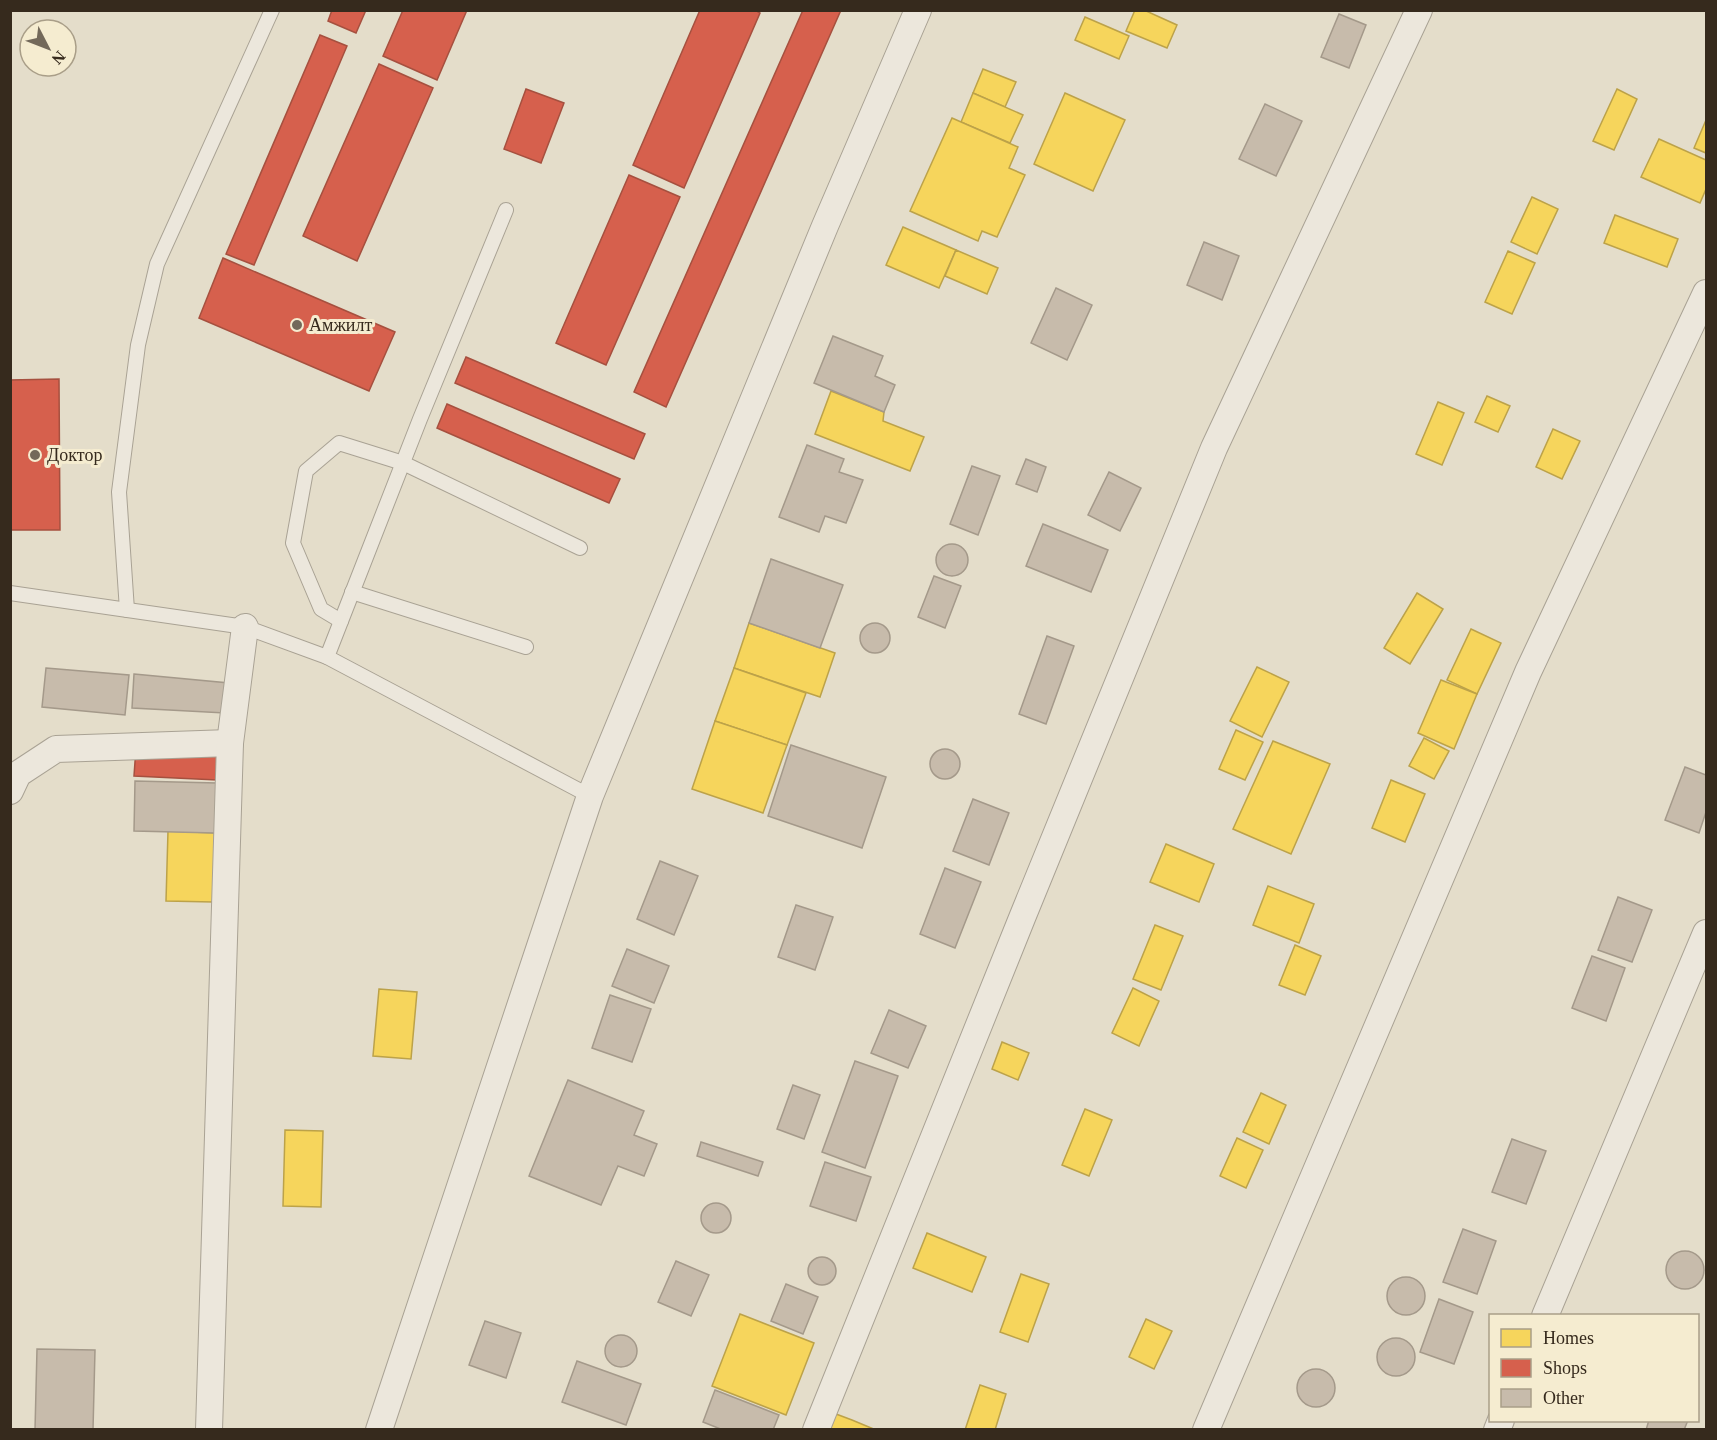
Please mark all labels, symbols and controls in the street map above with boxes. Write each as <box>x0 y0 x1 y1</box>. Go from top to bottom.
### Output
north arrow <box>18 18 78 78</box>
text: N <box>48 48 69 68</box>
place label: Амжилт <box>309 315 372 335</box>
marker: Амжилт <box>290 318 304 332</box>
place label: Доктор <box>47 445 102 465</box>
marker: Доктор <box>28 448 42 462</box>
legend <box>1489 1314 1699 1422</box>
text: Homes <box>1543 1328 1594 1348</box>
text: Shops <box>1543 1358 1587 1378</box>
text: Other <box>1543 1388 1584 1408</box>

